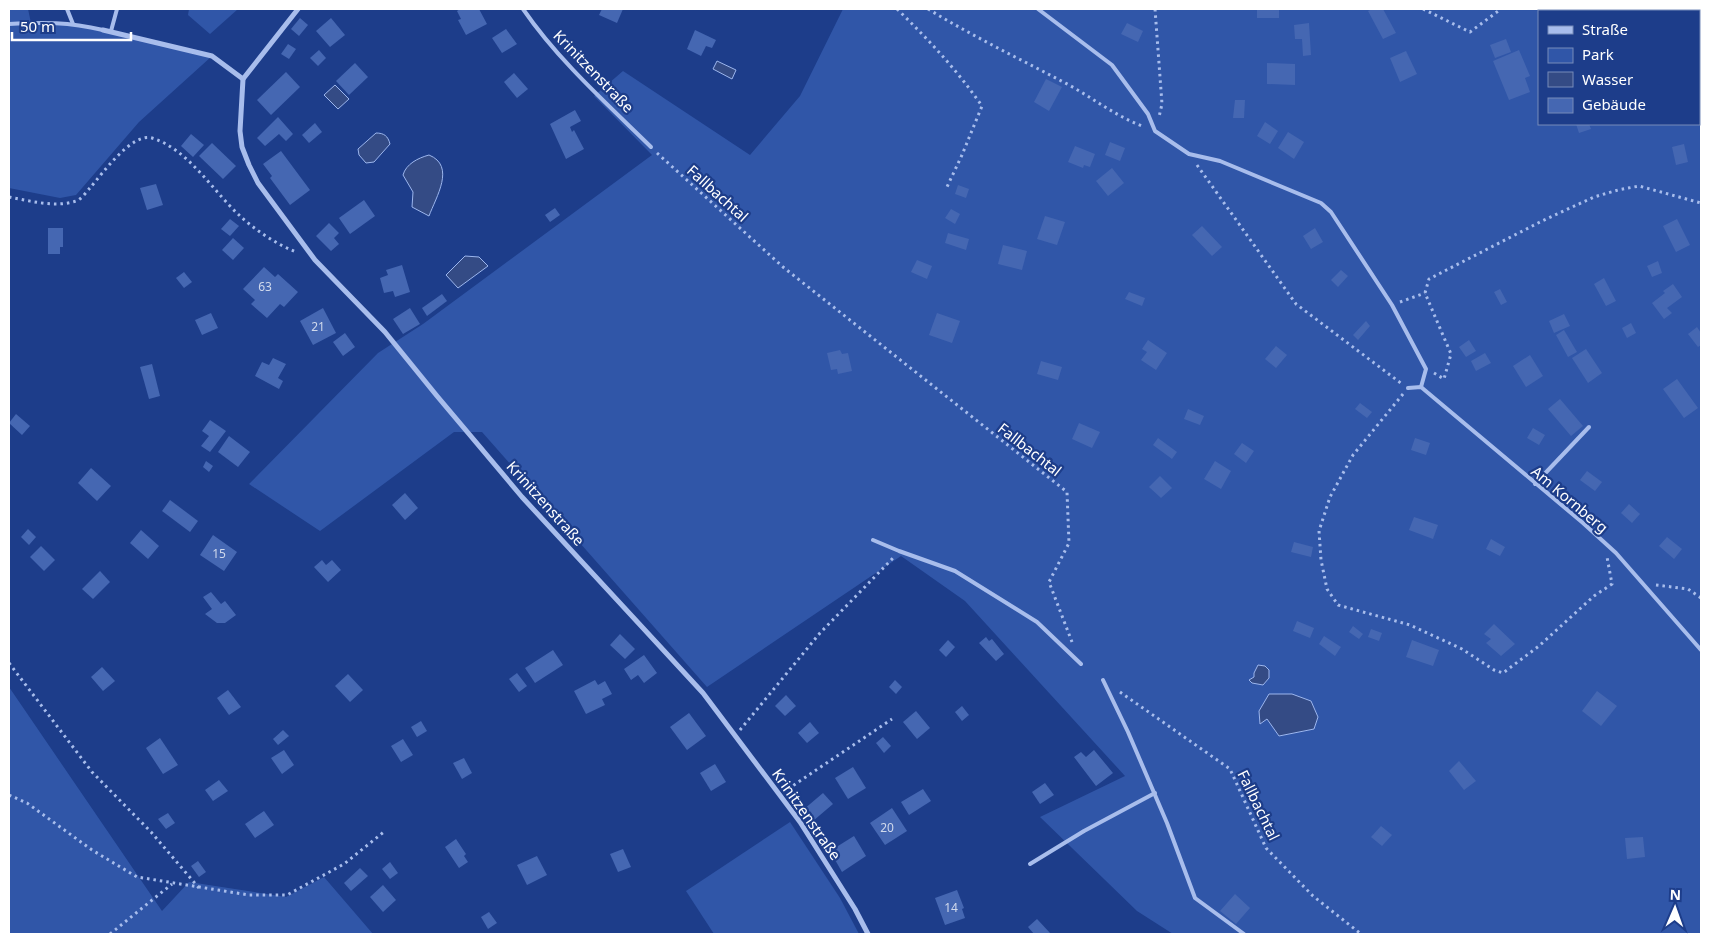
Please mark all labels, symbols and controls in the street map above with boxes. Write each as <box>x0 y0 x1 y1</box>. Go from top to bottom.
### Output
scale bar <box>12 10 131 42</box>
legend <box>1538 10 1700 125</box>
text: 50 m <box>20 16 55 36</box>
text: Straße <box>1582 19 1628 39</box>
street label: Krinitzenstraße <box>549 25 639 117</box>
text: Park <box>1582 44 1614 64</box>
text: Wasser <box>1582 69 1633 89</box>
text: Gebäude <box>1582 94 1646 114</box>
street label: Fallbachtal <box>683 160 753 226</box>
house number: 63 <box>258 278 272 295</box>
house number: 21 <box>311 318 325 335</box>
street label: Fallbachtal <box>994 418 1066 480</box>
street label: Krinitzenstraße <box>503 456 589 550</box>
street label: Am Kornberg <box>1527 461 1613 537</box>
house number: 15 <box>212 545 226 562</box>
street label: Krinitzenstraße <box>768 764 846 864</box>
street label: Fallbachtal <box>1233 767 1285 843</box>
house number: 20 <box>880 819 894 836</box>
north arrow <box>1650 883 1700 933</box>
text: N <box>1669 885 1681 904</box>
house number: 14 <box>944 899 958 916</box>

